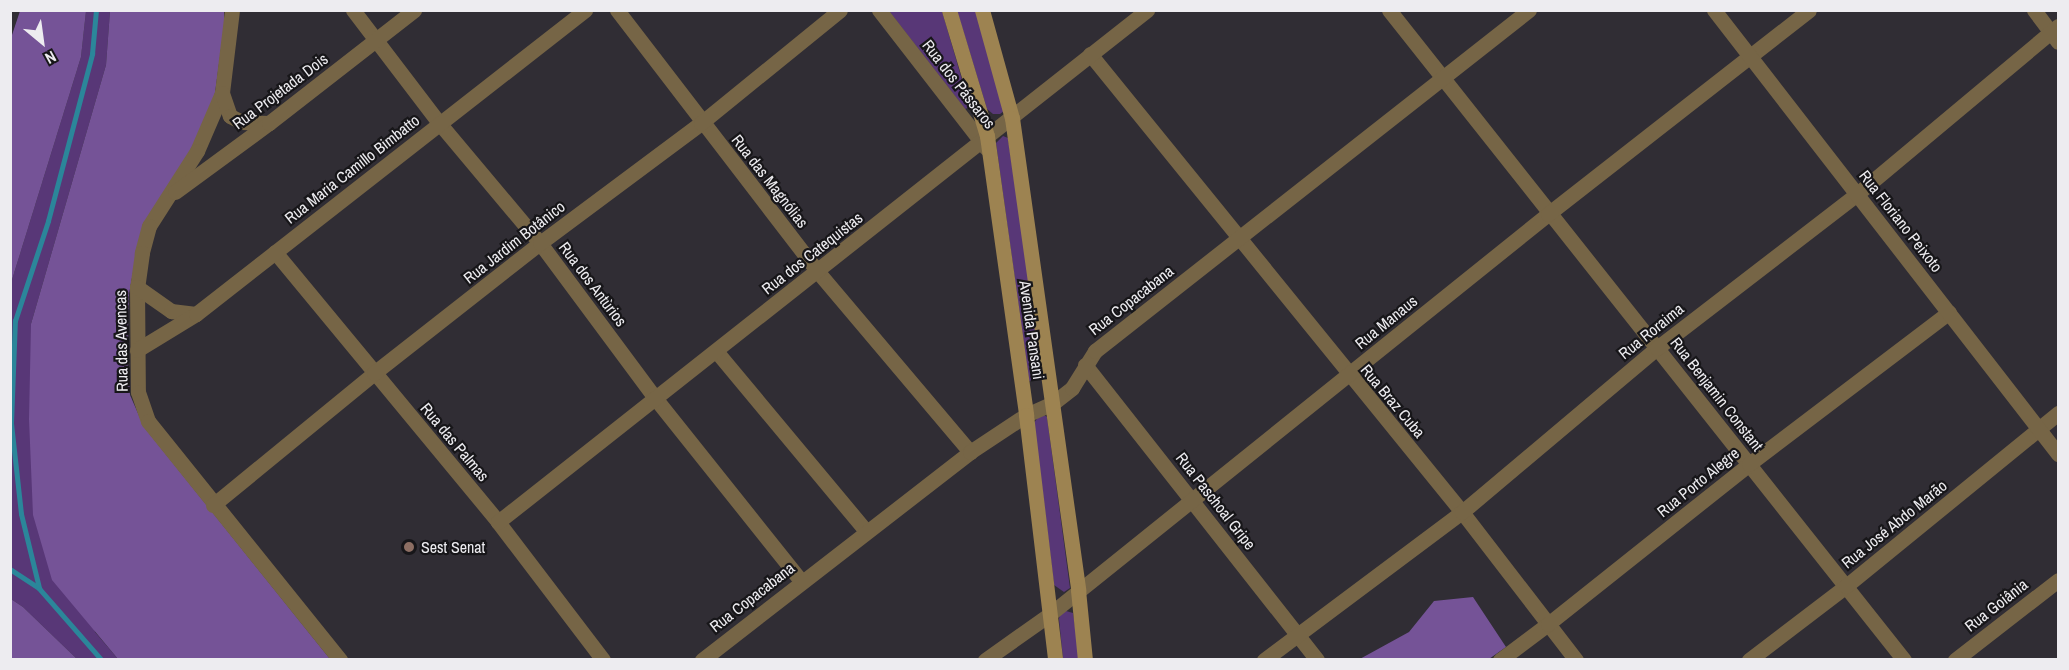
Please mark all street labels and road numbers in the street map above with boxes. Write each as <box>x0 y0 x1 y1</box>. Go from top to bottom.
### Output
street label: Rua dos Pássaros <box>918 36 1000 132</box>
street label: Rua Projetada Dois <box>229 49 331 133</box>
street label: Rua Maria Camillo Bimbatto <box>281 110 423 228</box>
street label: Rua das Magnólias <box>728 131 812 231</box>
street label: Rua Floriano Peixoto <box>1855 166 1947 276</box>
street label: Rua Jardim Botânico <box>460 196 568 288</box>
street label: Rua dos Catequistas <box>758 208 866 298</box>
street label: Rua dos Antùrios <box>555 238 631 330</box>
street label: Rua Copacabana <box>1085 261 1177 339</box>
street label: Avenida Pansani <box>1016 279 1048 381</box>
street label: Rua das Avencas <box>111 290 131 392</box>
street label: Rua Manaus <box>1351 291 1421 353</box>
street label: Rua Roraima <box>1615 299 1687 363</box>
street label: Rua Benjamin Constant <box>1667 333 1767 455</box>
street label: Rua Braz Cuba <box>1357 360 1429 442</box>
street label: Rua das Palmas <box>417 399 493 485</box>
street label: Rua Porto Alegre <box>1653 443 1743 521</box>
street label: Rua Paschoal Gripe <box>1172 449 1260 553</box>
street label: Rua José Abdo Marão <box>1837 475 1951 573</box>
street label: Rua Copacabana <box>706 558 798 636</box>
street label: Rua Goiânia <box>1961 575 2031 635</box>

